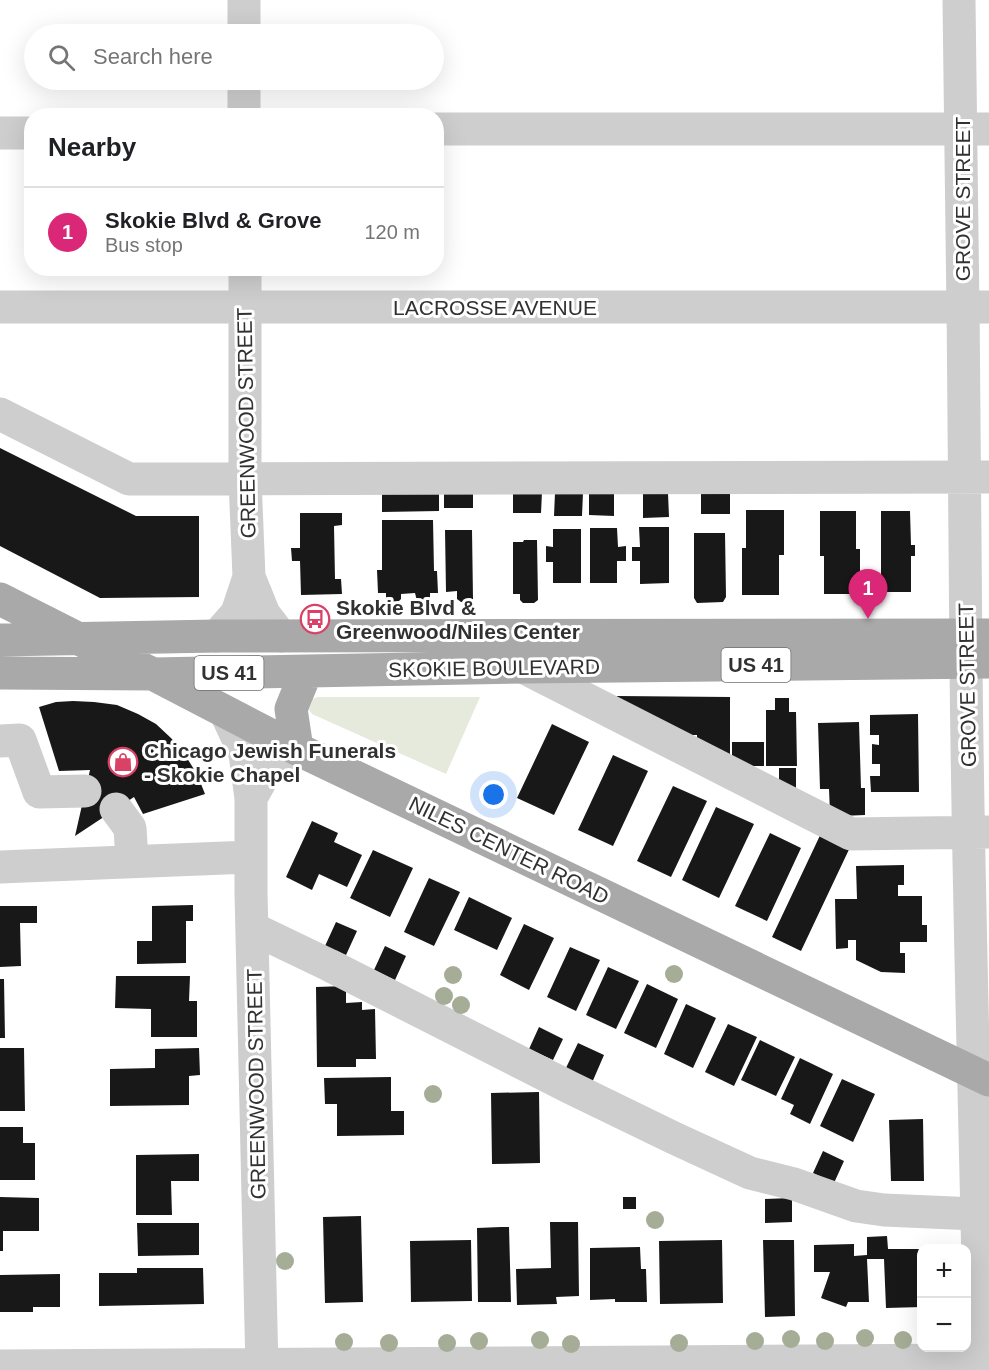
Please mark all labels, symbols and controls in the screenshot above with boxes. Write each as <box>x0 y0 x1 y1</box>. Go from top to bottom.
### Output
search box <box>24 24 444 90</box>
icon: search <box>45 41 78 74</box>
text: Search here <box>93 44 213 69</box>
street label: GROVE STREET <box>951 117 974 281</box>
text: Nearby <box>48 132 136 162</box>
text: Skokie Blvd & Grove <box>105 208 321 233</box>
text: 1 <box>62 221 73 243</box>
text: 120 m <box>364 221 420 243</box>
text: Bus stop <box>105 234 183 256</box>
street label: LACROSSE AVENUE <box>393 296 597 319</box>
street label: GREENWOOD STREET <box>232 307 260 539</box>
pin: 1 <box>848 570 888 619</box>
place label: Skokie Blvd & Greenwood/Niles Center <box>336 596 580 643</box>
street label: GROVE STREET <box>954 602 980 767</box>
bus stop icon: Skokie Blvd & Greenwood/Niles Center <box>299 603 331 635</box>
road number: US 41 <box>722 648 790 682</box>
street label: SKOKIE BOULEVARD <box>388 655 600 681</box>
road number: US 41 <box>194 656 264 690</box>
place label: Chicago Jewish Funerals - Skokie Chapel <box>144 739 396 786</box>
shop icon: Chicago Jewish Funerals - Skokie Chapel <box>107 746 139 778</box>
your location <box>479 780 508 809</box>
street label: NILES CENTER ROAD <box>405 792 613 908</box>
street label: GREENWOOD STREET <box>242 968 270 1200</box>
map controls <box>917 1244 971 1352</box>
button: + <box>917 1244 971 1298</box>
button: − <box>917 1298 971 1352</box>

